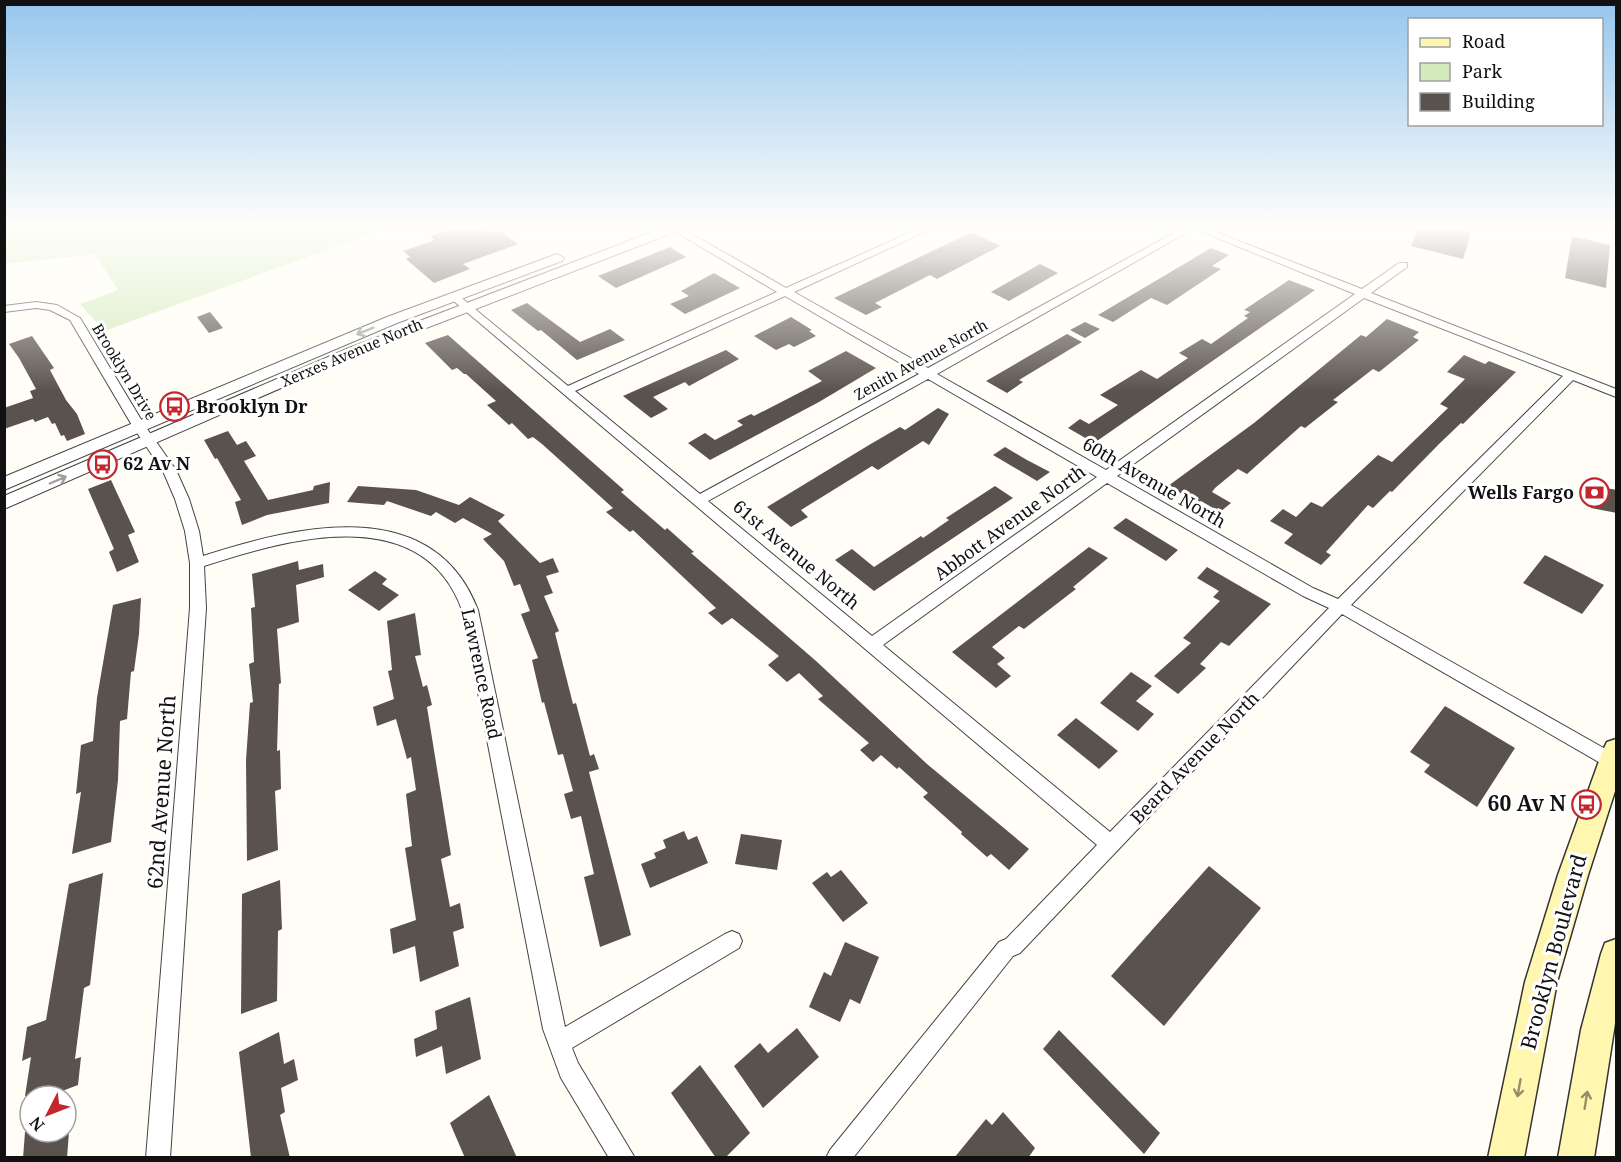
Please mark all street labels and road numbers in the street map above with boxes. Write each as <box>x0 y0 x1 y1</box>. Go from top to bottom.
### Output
street label: Xerxes Avenue North <box>278 313 426 391</box>
street label: Zenith Avenue North <box>850 314 991 404</box>
street label: Brooklyn Drive <box>88 320 162 423</box>
street label: 60th Avenue North <box>1078 431 1231 533</box>
street label: Abbott Avenue North <box>929 459 1090 585</box>
street label: 61st Avenue North <box>728 494 865 614</box>
street label: Lawrence Road <box>456 606 508 741</box>
street label: Beard Avenue North <box>1125 686 1264 829</box>
street label: 62nd Avenue North <box>140 694 182 890</box>
street label: Brooklyn Boulevard <box>1513 851 1593 1053</box>

